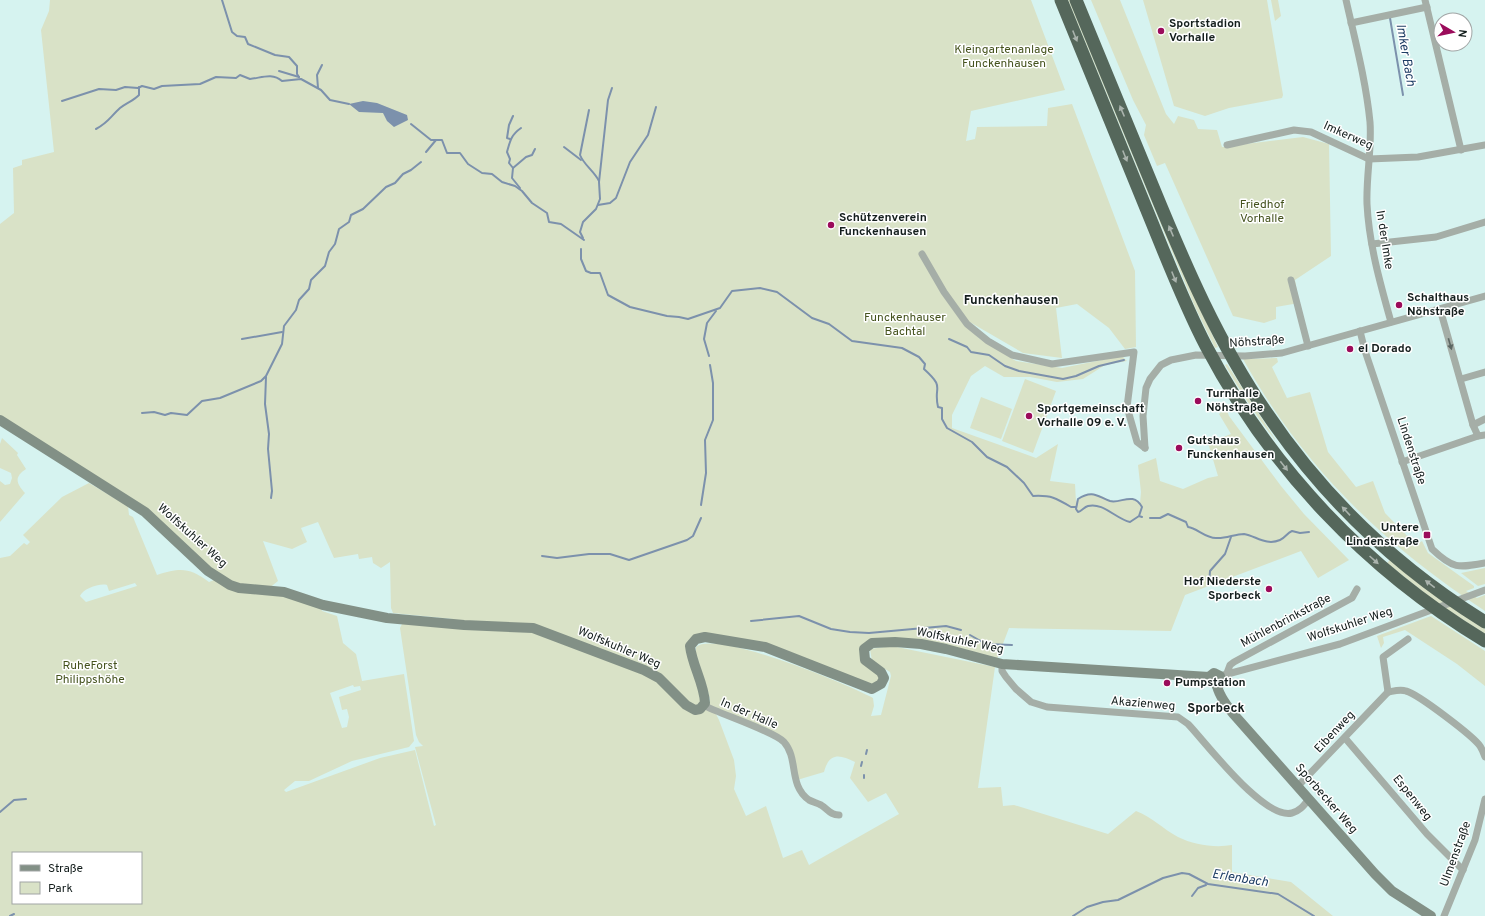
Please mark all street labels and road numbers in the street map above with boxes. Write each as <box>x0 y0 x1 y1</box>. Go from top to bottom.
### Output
street label: Imkerweg <box>1321 118 1375 154</box>
street label: In der Imke <box>1371 209 1397 271</box>
street label: Nöhstraße <box>1229 332 1285 352</box>
street label: Lindenstraße <box>1393 415 1429 487</box>
street label: Wolfskuhler Weg <box>154 500 230 572</box>
street label: Mühlenbrinkstraße <box>1238 590 1334 652</box>
street label: Wolfskuhler Weg <box>1305 604 1395 646</box>
street label: Wolfskuhler Weg <box>575 623 663 673</box>
street label: Wolfskuhler Weg <box>915 624 1005 658</box>
street label: Akazienweg <box>1110 693 1176 715</box>
street label: In der Halle <box>718 695 780 733</box>
street label: Eibenweg <box>1311 707 1359 757</box>
street label: Sporbecker Weg <box>1291 760 1361 838</box>
street label: Espenweg <box>1389 772 1435 824</box>
street label: Ulmenstraße <box>1437 819 1475 889</box>

